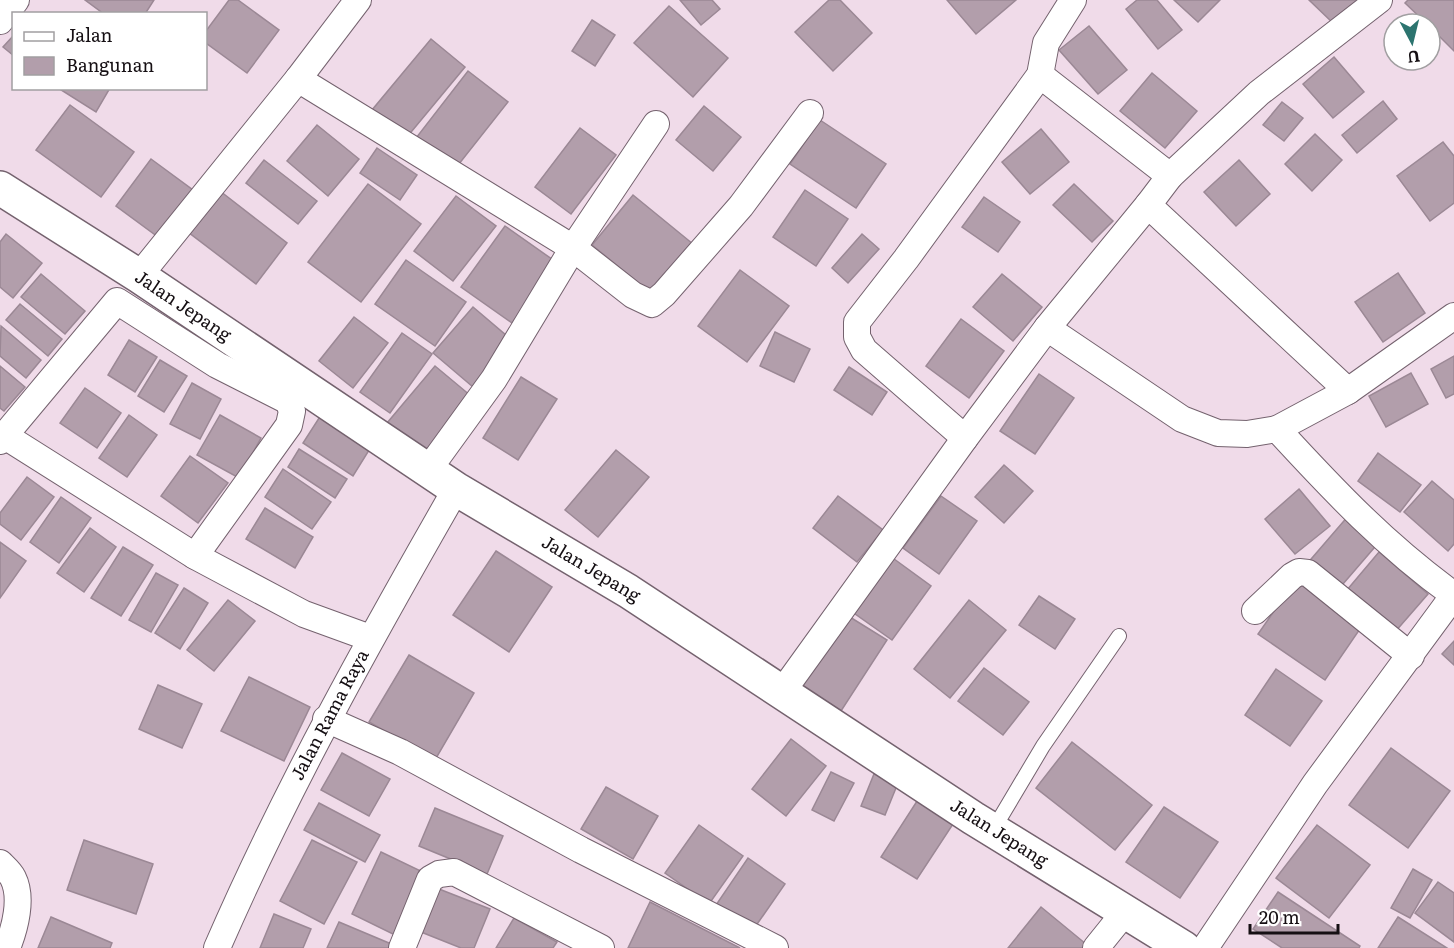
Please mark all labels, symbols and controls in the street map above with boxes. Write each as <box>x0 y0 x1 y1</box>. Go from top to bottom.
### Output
legend <box>12 12 207 90</box>
north arrow <box>1382 12 1442 72</box>
text: Jalan <box>66 21 113 48</box>
text: U <box>1406 45 1422 71</box>
text: Bangunan <box>66 51 154 78</box>
street label: Jalan Jepang <box>130 262 238 348</box>
street label: Jalan Jepang <box>537 528 647 608</box>
street label: Jalan Rama Raya <box>283 644 375 784</box>
street label: Jalan Jepang <box>946 791 1055 873</box>
scale bar <box>1250 897 1338 935</box>
text: 20 m <box>1259 903 1300 930</box>

